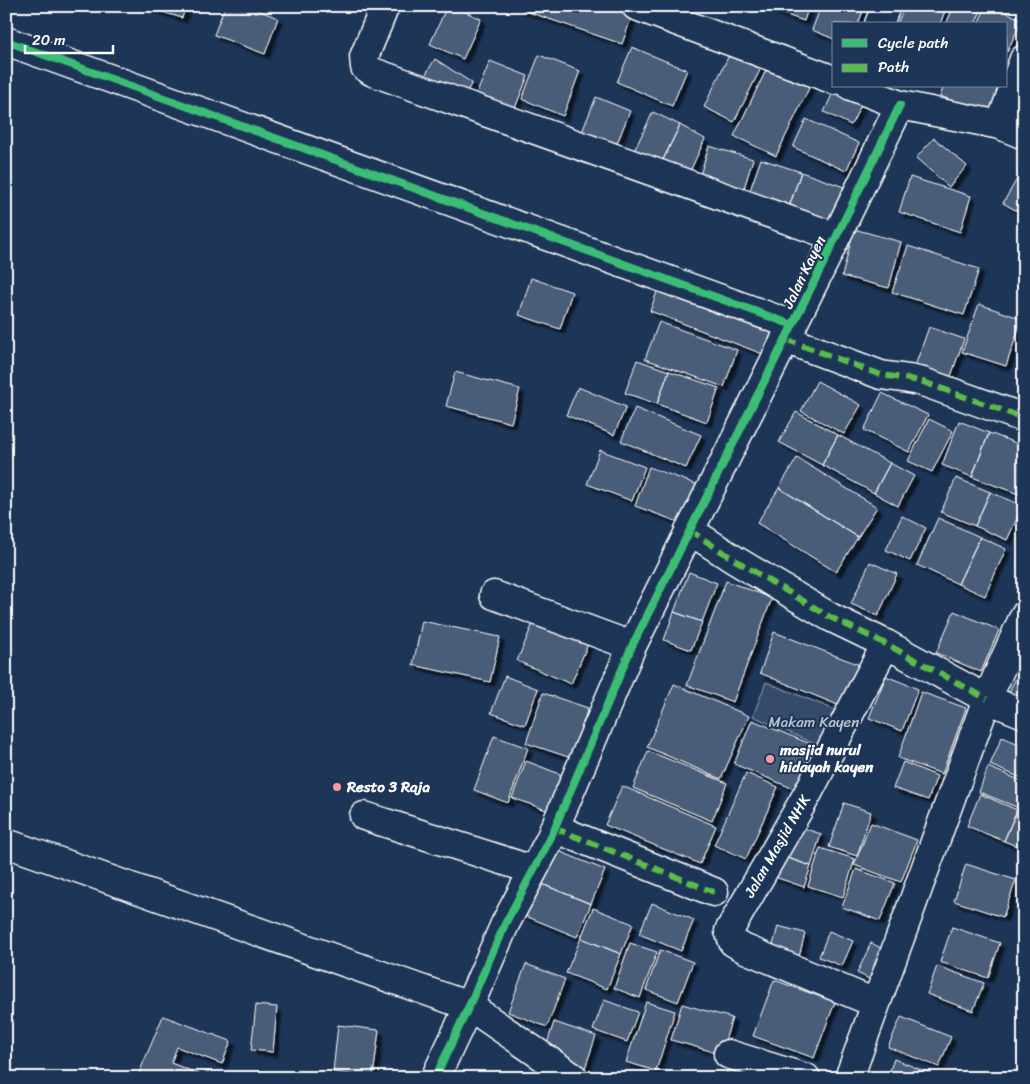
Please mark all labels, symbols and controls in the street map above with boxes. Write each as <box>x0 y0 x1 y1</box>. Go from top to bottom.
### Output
scale bar <box>25 22 112 54</box>
legend <box>832 22 1008 88</box>
text: 20 m <box>32 27 66 53</box>
text: Cycle path <box>878 30 949 56</box>
text: Path <box>878 54 909 80</box>
street label: Jalan Kayen <box>775 231 833 314</box>
park label: Makam Kayen <box>769 709 859 735</box>
place label: masjid nurul hidayah kayen <box>779 737 874 780</box>
marker: masjid nurul hidayah kayen <box>764 753 776 765</box>
place label: Resto 3 Raja <box>346 774 430 800</box>
marker: Resto 3 Raja <box>331 781 343 793</box>
street label: Jalan Masjid NHK <box>736 789 817 903</box>

